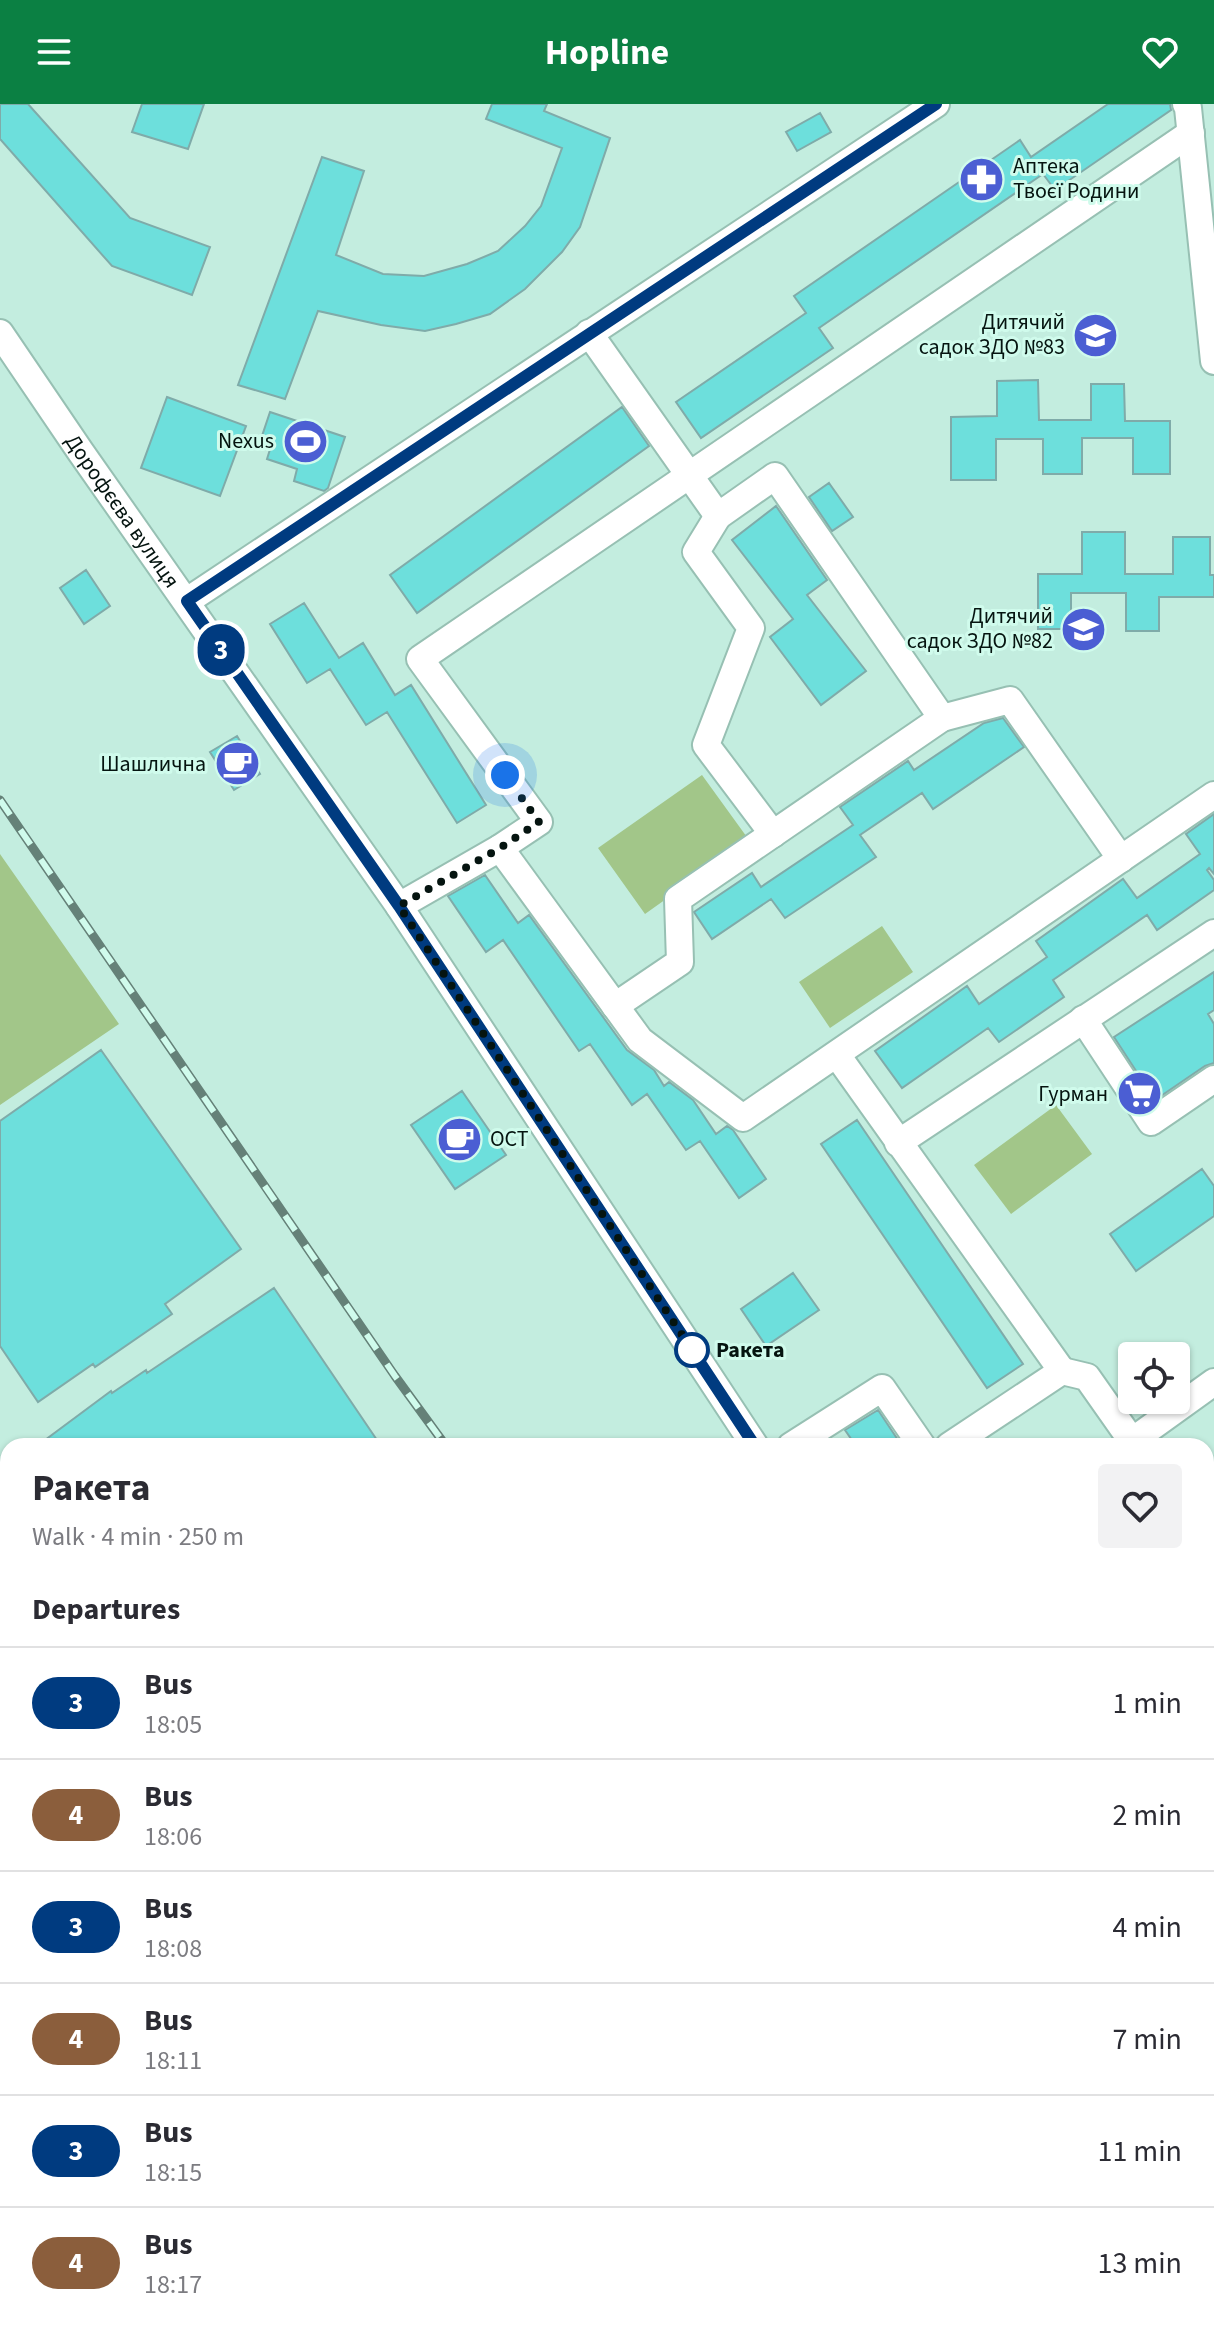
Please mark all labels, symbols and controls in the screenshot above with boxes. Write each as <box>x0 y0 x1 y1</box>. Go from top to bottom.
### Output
text: Hopline <box>545 27 669 78</box>
icon: menu <box>32 30 76 74</box>
icon: heart <box>1138 30 1182 74</box>
place label: Аптека Твоєї Родини <box>1013 150 1140 207</box>
pharmacy icon: Аптека Твоєї Родини <box>958 155 1006 203</box>
place label: Дитячий садок ЗДО №83 <box>919 306 1065 363</box>
school or university icon: Дитячий садок ЗДО №83 <box>1072 311 1120 359</box>
sports icon: Nexus <box>281 417 329 465</box>
place label: Nexus <box>218 425 274 457</box>
street label: Дорофєєва вулиця <box>57 428 187 595</box>
place label: Дитячий садок ЗДО №82 <box>907 600 1053 657</box>
school or university icon: Дитячий садок ЗДО №82 <box>1060 605 1108 653</box>
line badge: 3 <box>195 624 247 676</box>
text: 3 <box>214 630 228 670</box>
cafe icon: Шашлична <box>213 740 261 788</box>
place label: Шашлична <box>100 748 206 780</box>
your location <box>485 755 525 795</box>
supermarket icon: Гурман <box>1115 1070 1163 1118</box>
place label: Гурман <box>1038 1078 1108 1110</box>
cafe icon: ОСТ <box>435 1115 483 1163</box>
place label: ОСТ <box>490 1123 529 1155</box>
marker: Ракета <box>675 1333 709 1367</box>
place label: Ракета <box>716 1334 785 1366</box>
map controls <box>1118 1342 1190 1414</box>
button: locate <box>1118 1342 1190 1414</box>
text: Ракета <box>32 1461 150 1515</box>
button: heart <box>1098 1464 1182 1548</box>
text: Walk · 4 min · 250 m <box>32 1518 244 1555</box>
text: Departures <box>32 1588 180 1631</box>
text: Bus <box>144 1663 192 1706</box>
text: 1 min <box>1112 1682 1182 1725</box>
text: 3 <box>69 1683 83 1723</box>
text: 18:05 <box>144 1706 202 1743</box>
text: Bus <box>144 1775 192 1818</box>
text: 2 min <box>1112 1794 1182 1837</box>
text: 4 <box>69 1795 83 1835</box>
text: 18:06 <box>144 1818 202 1855</box>
text: Bus <box>144 1887 192 1930</box>
text: 4 min <box>1112 1906 1182 1949</box>
text: 3 <box>69 1907 83 1947</box>
text: 18:08 <box>144 1930 202 1967</box>
text: Bus <box>144 1999 192 2042</box>
text: 7 min <box>1112 2018 1182 2061</box>
text: 4 <box>69 2019 83 2059</box>
text: 18:11 <box>144 2042 202 2079</box>
text: Bus <box>144 2111 192 2154</box>
text: 11 min <box>1098 2130 1182 2173</box>
text: 3 <box>69 2131 83 2171</box>
text: 18:15 <box>144 2154 202 2191</box>
text: Bus <box>144 2223 192 2266</box>
text: 13 min <box>1098 2242 1182 2285</box>
text: 4 <box>69 2243 83 2283</box>
text: 18:17 <box>144 2266 202 2303</box>

